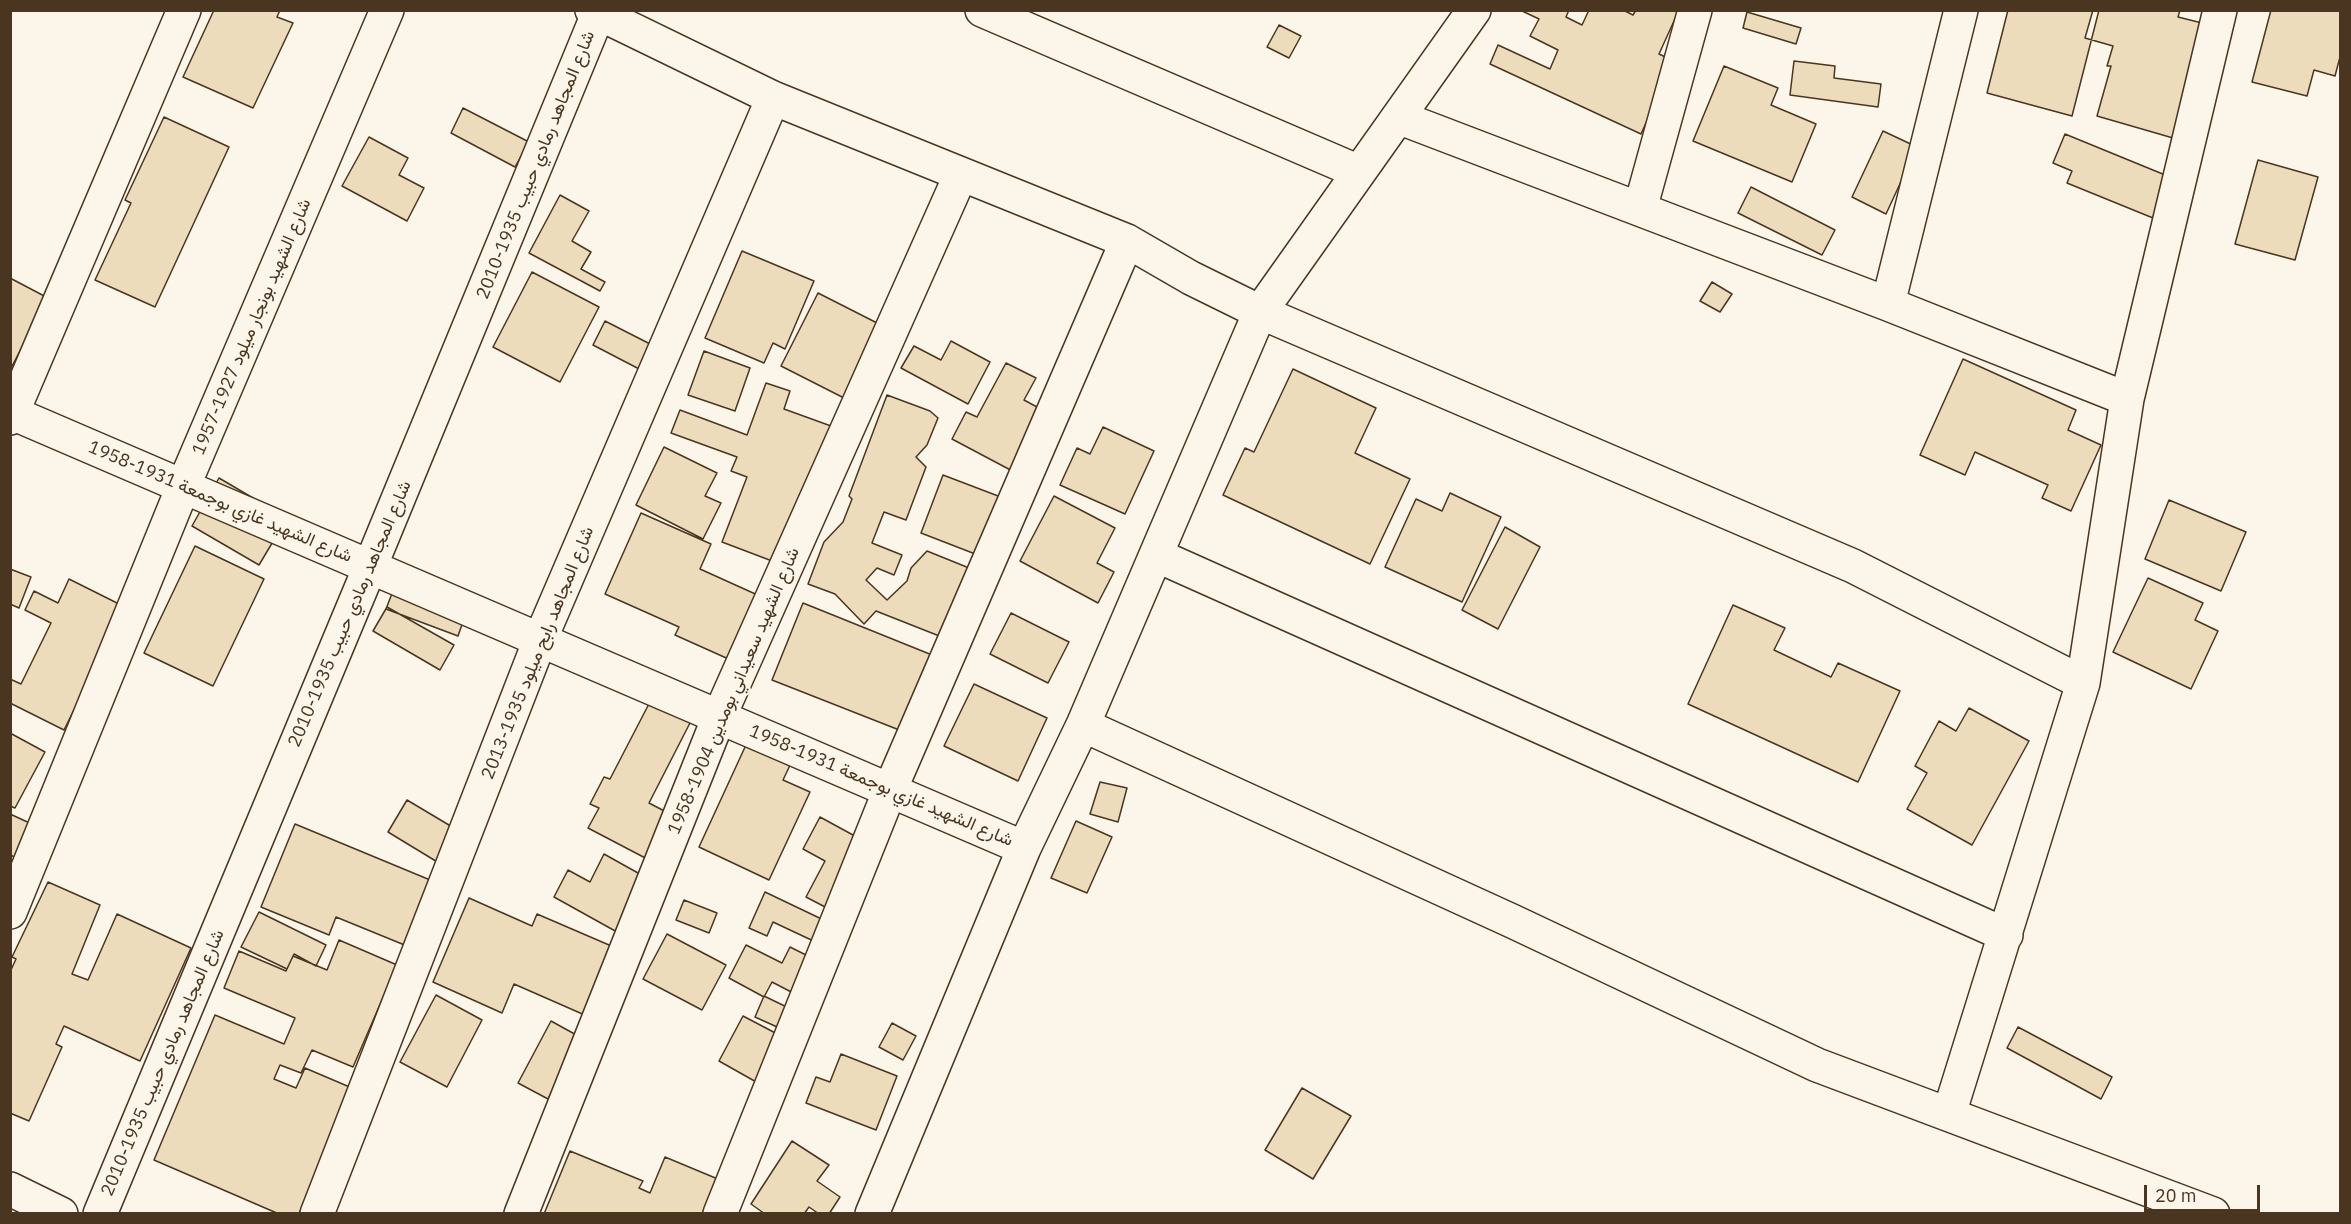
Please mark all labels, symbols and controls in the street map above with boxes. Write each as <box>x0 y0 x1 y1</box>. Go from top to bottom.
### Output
street label: شارع المجاهد رمادي حبيب 1935-2010 <box>472 28 600 302</box>
street label: شارع الشهيد بونجار ميلود 1927-1957 <box>188 196 316 458</box>
street label: شارع الشهيد غازي بوجمعة 1931-1958 <box>85 436 355 568</box>
street label: شارع المجاهد رمادي حبيب 1935-2010 <box>284 477 416 751</box>
street label: شارع المجاهد رابح ميلود 1935-2013 <box>477 523 599 783</box>
street label: شارع الشهيد سعيداني بومدين 1904-1958 <box>664 544 804 838</box>
street label: شارع الشهيد غازي بوجمعة 1931-1958 <box>746 720 1016 852</box>
street label: شارع المجاهد رمادي حبيب 1935-2010 <box>97 926 229 1200</box>
scale bar <box>2147 1173 2262 1211</box>
text: 20 m <box>2155 1184 2197 1207</box>

